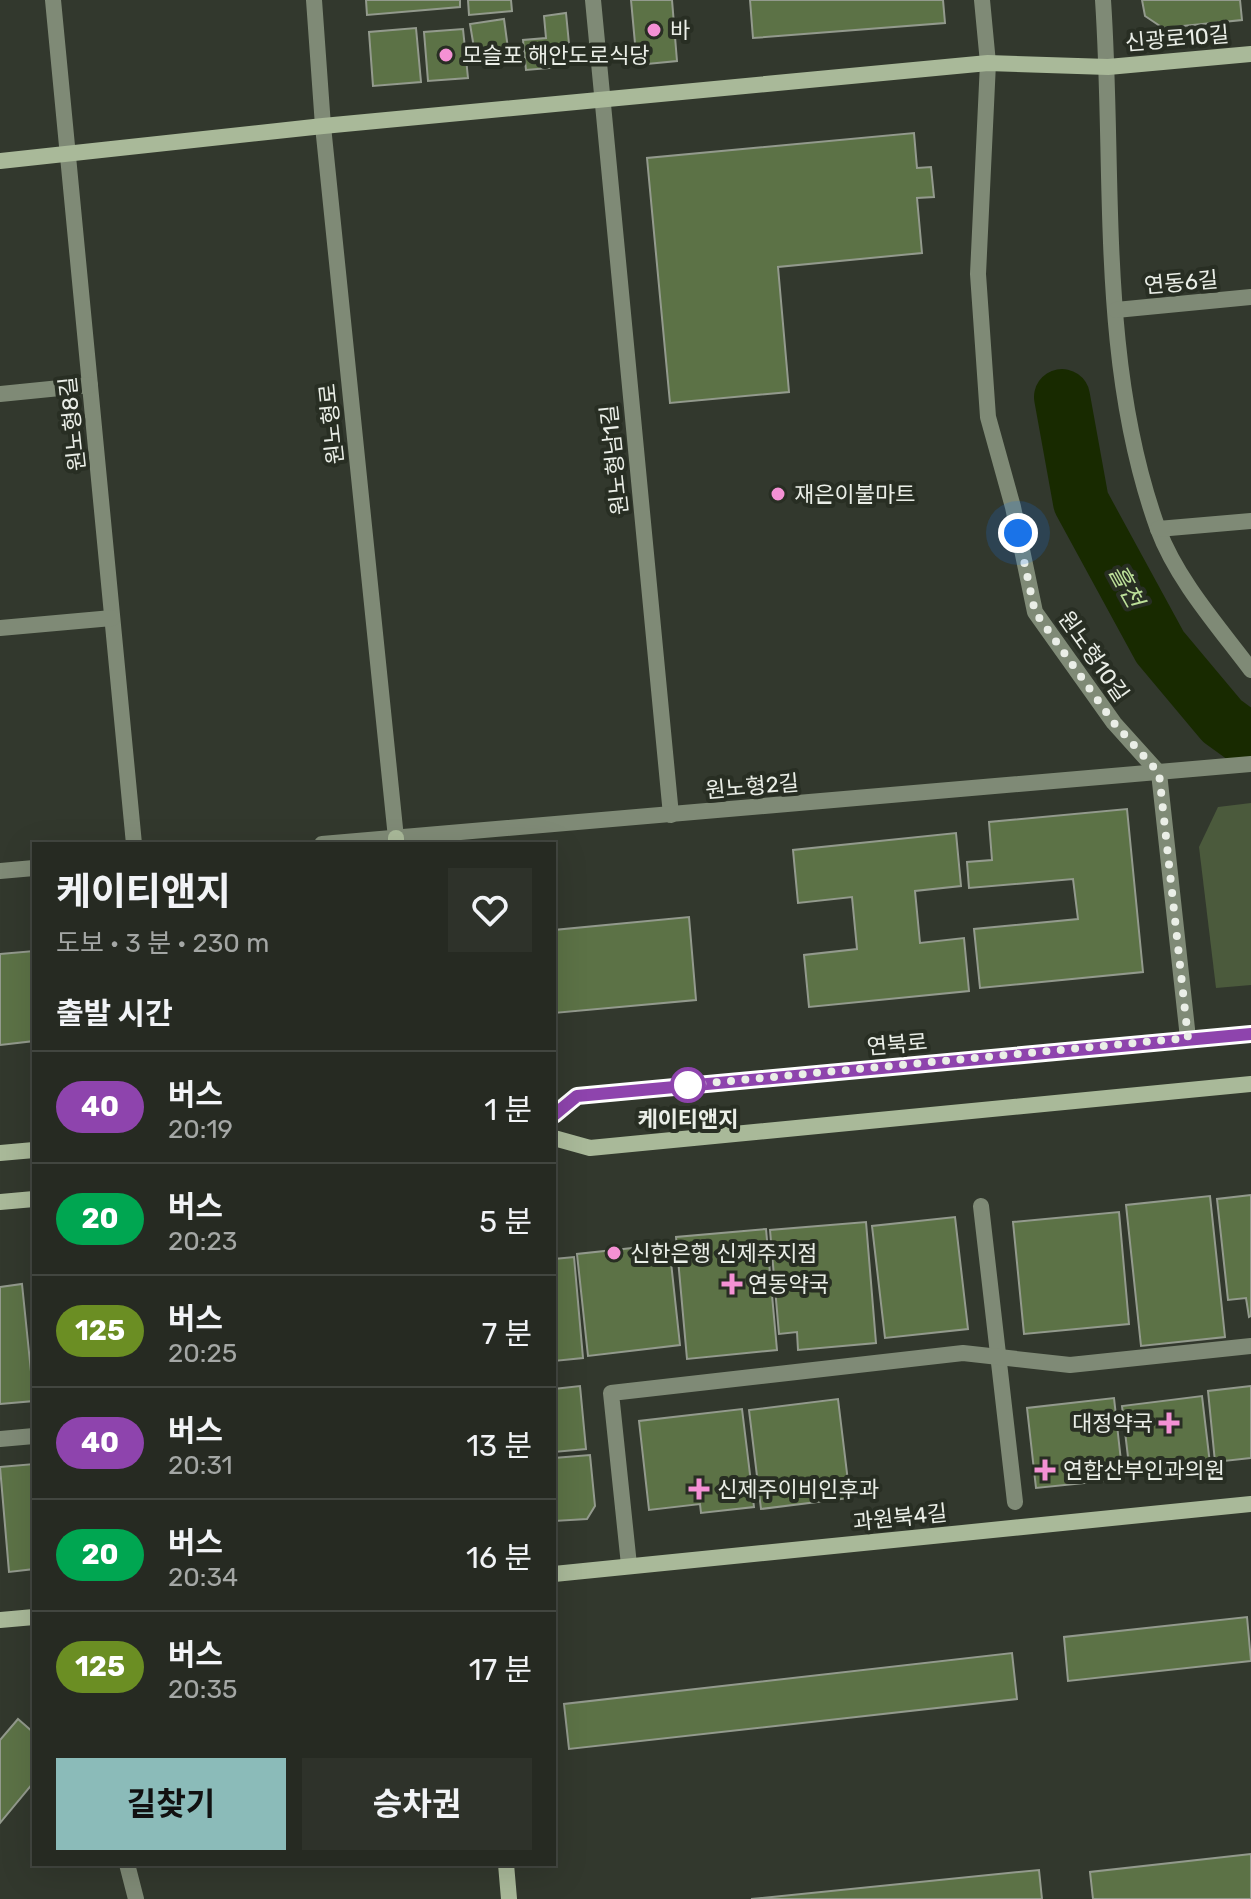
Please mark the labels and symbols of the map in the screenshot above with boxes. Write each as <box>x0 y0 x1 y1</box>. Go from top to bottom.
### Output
place label: 바 <box>670 17 690 44</box>
marker: 바 <box>645 21 663 39</box>
street label: 신광로10길 <box>1124 21 1230 56</box>
place label: 모슬포 해안도로식당 <box>462 42 650 69</box>
marker: 모슬포 해안도로식당 <box>437 46 455 64</box>
street label: 연동6길 <box>1143 266 1219 299</box>
street label: 원노형8길 <box>54 375 91 473</box>
street label: 원노형로 <box>314 382 349 466</box>
street label: 원노형남1길 <box>595 404 634 516</box>
place label: 재은이불마트 <box>794 481 915 508</box>
marker: 재은이불마트 <box>769 485 787 503</box>
your location <box>998 513 1038 553</box>
water label: 흘천 <box>1103 560 1150 615</box>
street label: 원노형10길 <box>1053 606 1135 707</box>
street label: 원노형2길 <box>704 769 800 804</box>
street label: 연북로 <box>866 1028 928 1061</box>
marker: 케이티앤지 <box>671 1068 705 1102</box>
place label: 케이티앤지 <box>637 1106 739 1133</box>
place label: 신한은행 신제주지점 <box>630 1240 818 1267</box>
marker: 신한은행 신제주지점 <box>605 1244 623 1262</box>
place label: 연동약국 <box>748 1271 829 1298</box>
marker: 연동약국 <box>723 1275 741 1293</box>
place label: 대정약국 <box>1072 1410 1153 1437</box>
marker: 대정약국 <box>1160 1414 1178 1432</box>
place label: 연합산부인과의원 <box>1063 1457 1225 1484</box>
marker: 연합산부인과의원 <box>1034 1459 1056 1481</box>
place label: 신제주이비인후과 <box>717 1476 879 1503</box>
marker: 신제주이비인후과 <box>688 1478 710 1500</box>
street label: 과원북4길 <box>852 1499 949 1536</box>

